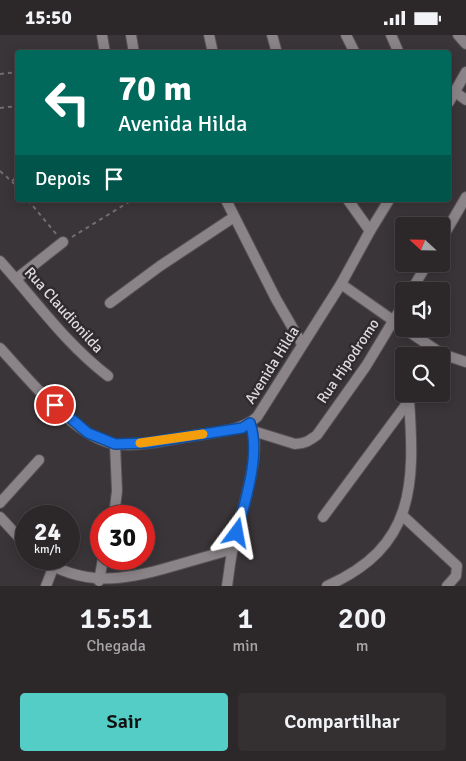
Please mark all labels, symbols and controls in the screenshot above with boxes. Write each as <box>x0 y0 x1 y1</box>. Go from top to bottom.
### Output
text: 15:50 <box>25 6 72 30</box>
text: 70 m <box>118 67 192 110</box>
icon: left <box>35 70 100 135</box>
text: Avenida Hilda <box>118 110 247 137</box>
icon: arrive <box>100 165 128 193</box>
text: Depois <box>35 167 90 191</box>
north arrow <box>395 217 450 273</box>
map controls <box>395 217 450 402</box>
street label: Rua Claudionilda <box>21 263 107 357</box>
button: sound <box>395 282 450 337</box>
street label: Rua Hipodromo <box>313 315 383 407</box>
street label: Avenida Hilda <box>241 323 303 407</box>
button: search <box>395 347 450 402</box>
pin <box>34 384 76 426</box>
icon: arrive <box>41 391 69 419</box>
speed limit sign: 30 <box>90 505 155 570</box>
position arrow <box>210 506 262 558</box>
text: 24 <box>34 516 61 547</box>
text: km/h <box>34 542 61 557</box>
text: 15:51 <box>80 600 153 637</box>
text: 1 <box>237 600 253 637</box>
text: 200 <box>338 600 386 637</box>
text: Chegada <box>86 636 146 656</box>
text: min <box>232 636 258 656</box>
text: m <box>356 636 368 656</box>
button: Sair <box>20 693 228 751</box>
button: Compartilhar <box>238 693 446 751</box>

